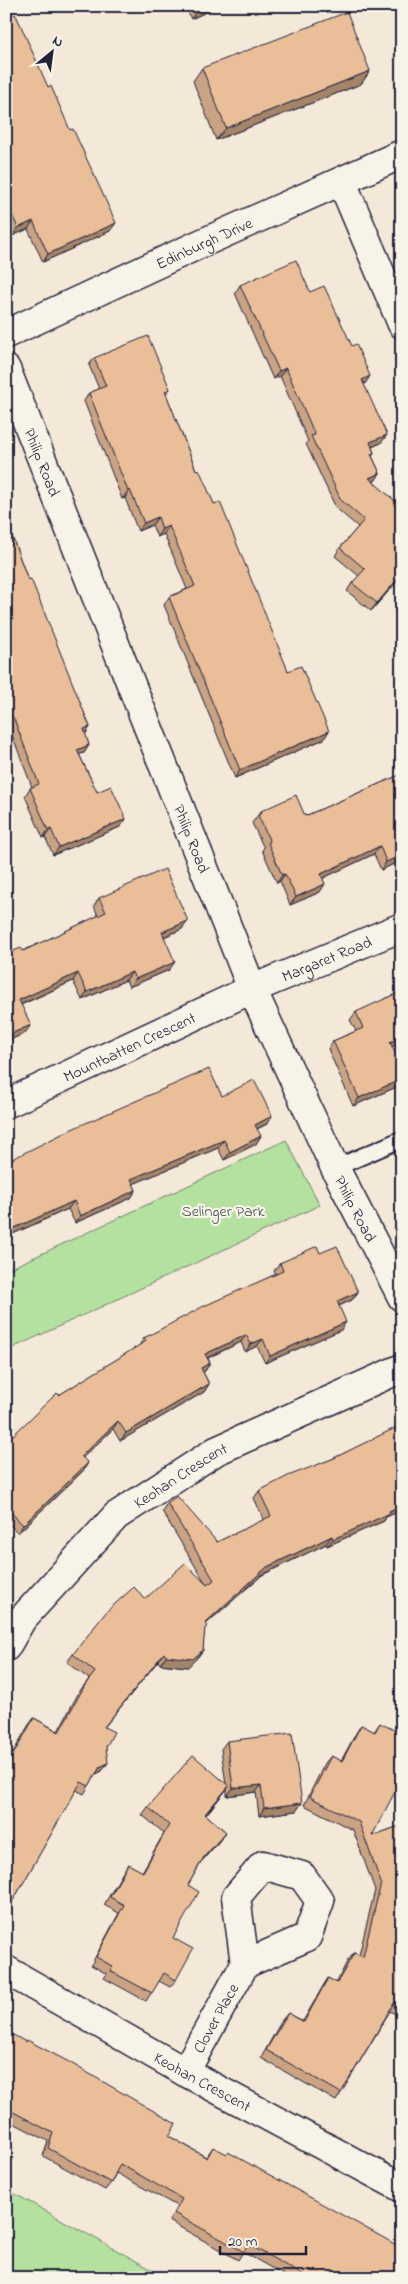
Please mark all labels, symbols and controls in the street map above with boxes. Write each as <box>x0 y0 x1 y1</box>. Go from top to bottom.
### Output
north arrow <box>28 28 78 78</box>
text: N <box>48 30 67 53</box>
street label: Edinburgh Drive <box>153 212 258 277</box>
street label: Philip Road <box>17 425 65 501</box>
street label: Philip Road <box>166 801 215 877</box>
street label: Margaret Road <box>278 931 376 989</box>
street label: Mountbatten Crescent <box>60 1007 201 1090</box>
street label: Philip Road <box>327 1172 382 1247</box>
park label: Selinger Park <box>181 1200 266 1224</box>
street label: Keohan Crescent <box>129 1437 232 1515</box>
street label: Clover Place <box>188 1979 246 2058</box>
street label: Keohan Crescent <box>149 2047 255 2119</box>
scale bar <box>220 2224 307 2256</box>
text: 20 m <box>228 2231 258 2253</box>

